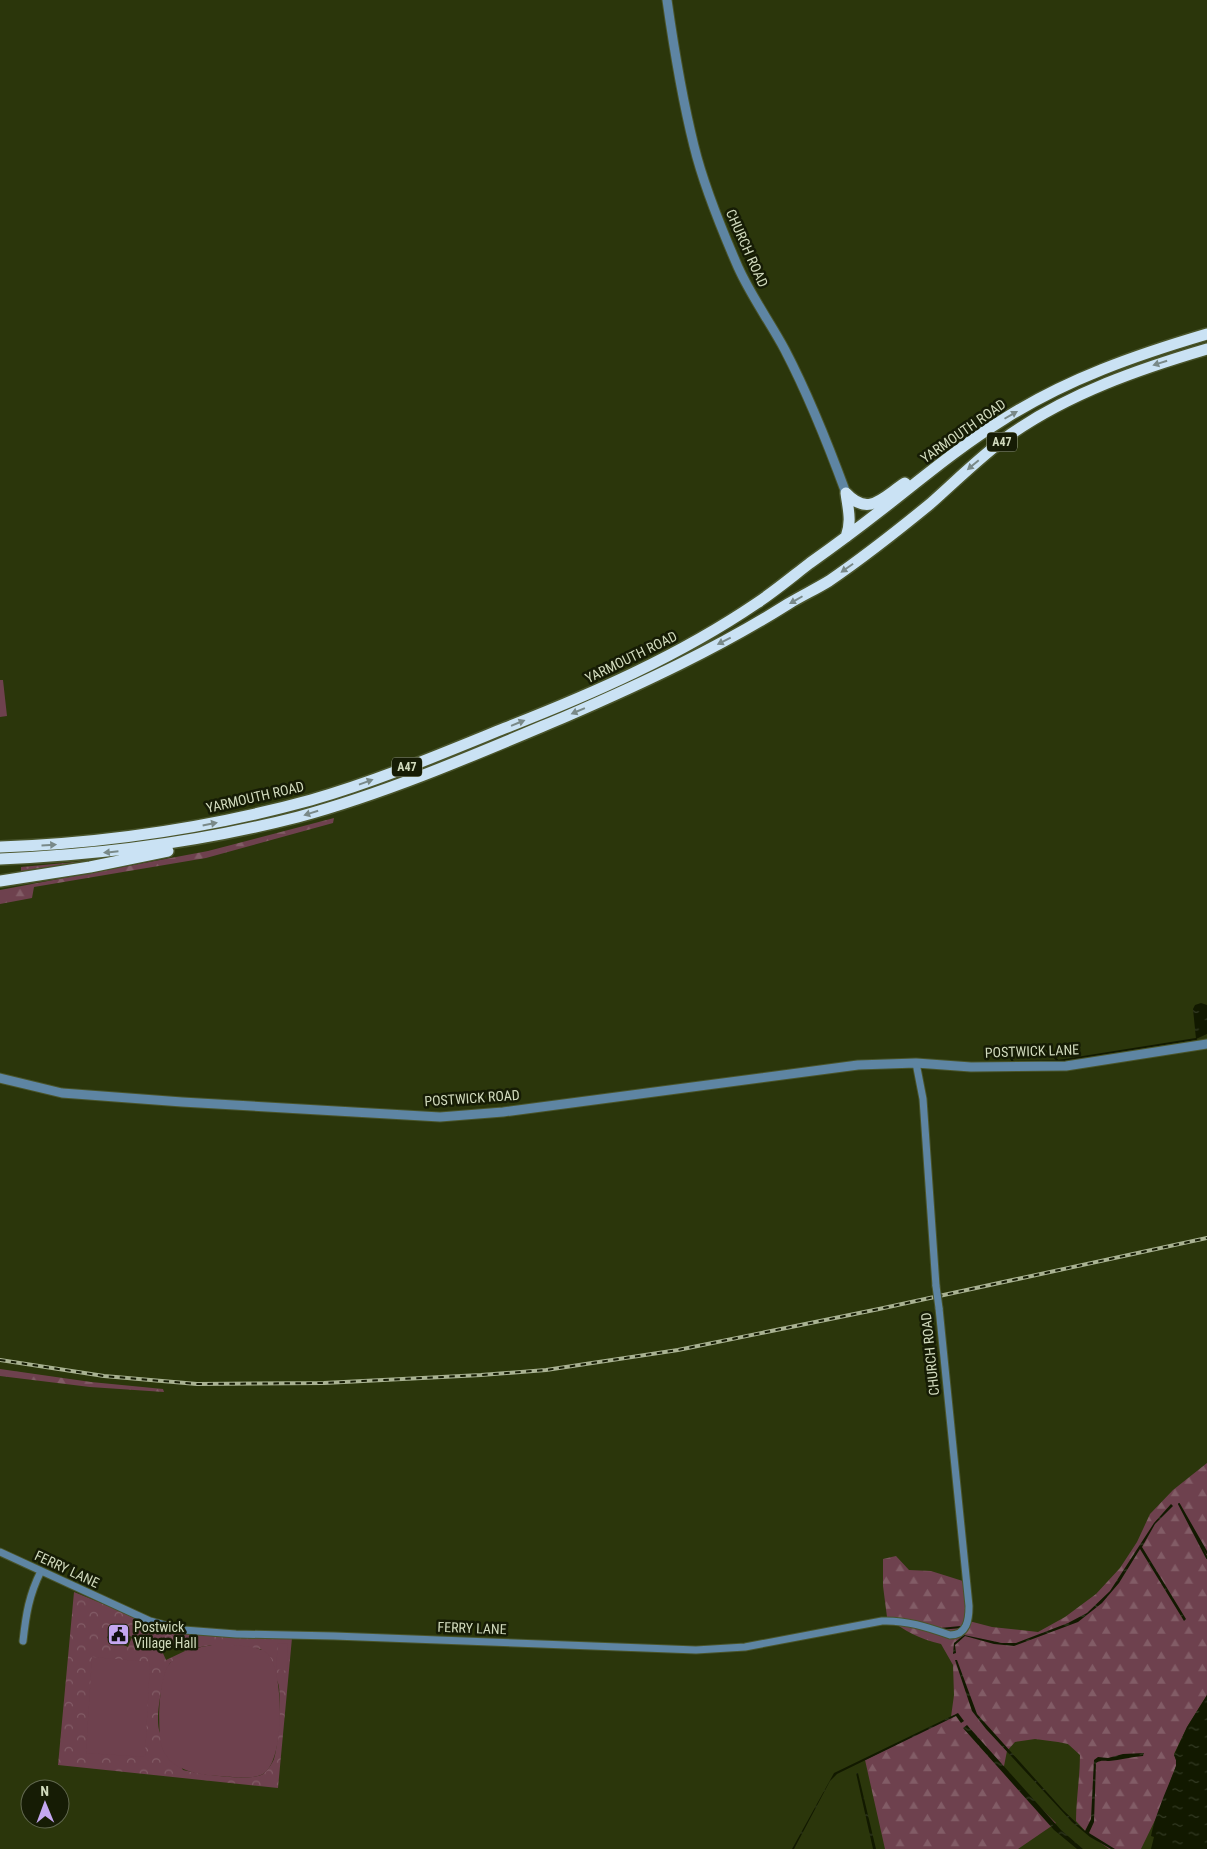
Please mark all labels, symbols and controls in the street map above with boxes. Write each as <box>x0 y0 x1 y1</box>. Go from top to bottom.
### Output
street label: CHURCH ROAD <box>723 207 771 289</box>
one-way arrow <box>1153 360 1168 368</box>
street label: YARMOUTH ROAD <box>917 396 1009 466</box>
one-way arrow <box>1005 410 1018 419</box>
road number: A47 <box>987 432 1017 452</box>
one-way arrow <box>967 459 979 471</box>
one-way arrow <box>840 563 854 573</box>
one-way arrow <box>788 596 803 604</box>
street label: YARMOUTH ROAD <box>583 628 679 686</box>
one-way arrow <box>717 637 731 645</box>
one-way arrow <box>570 708 585 716</box>
one-way arrow <box>511 719 526 727</box>
road number: A47 <box>392 758 422 776</box>
street label: YARMOUTH ROAD <box>204 778 306 816</box>
one-way arrow <box>359 778 374 785</box>
one-way arrow <box>304 809 319 817</box>
one-way arrow <box>202 819 218 827</box>
one-way arrow <box>41 840 57 848</box>
one-way arrow <box>103 848 119 856</box>
street label: POSTWICK LANE <box>985 1041 1079 1061</box>
street label: POSTWICK ROAD <box>424 1087 520 1109</box>
street label: CHURCH ROAD <box>918 1312 942 1396</box>
street label: FERRY LANE <box>32 1547 102 1591</box>
place label: Postwick Village Hall <box>134 1619 197 1651</box>
street label: FERRY LANE <box>437 1619 507 1637</box>
public building icon: Postwick Village Hall <box>106 1623 130 1647</box>
north arrow <box>20 1779 70 1829</box>
text: N <box>40 1783 49 1799</box>

